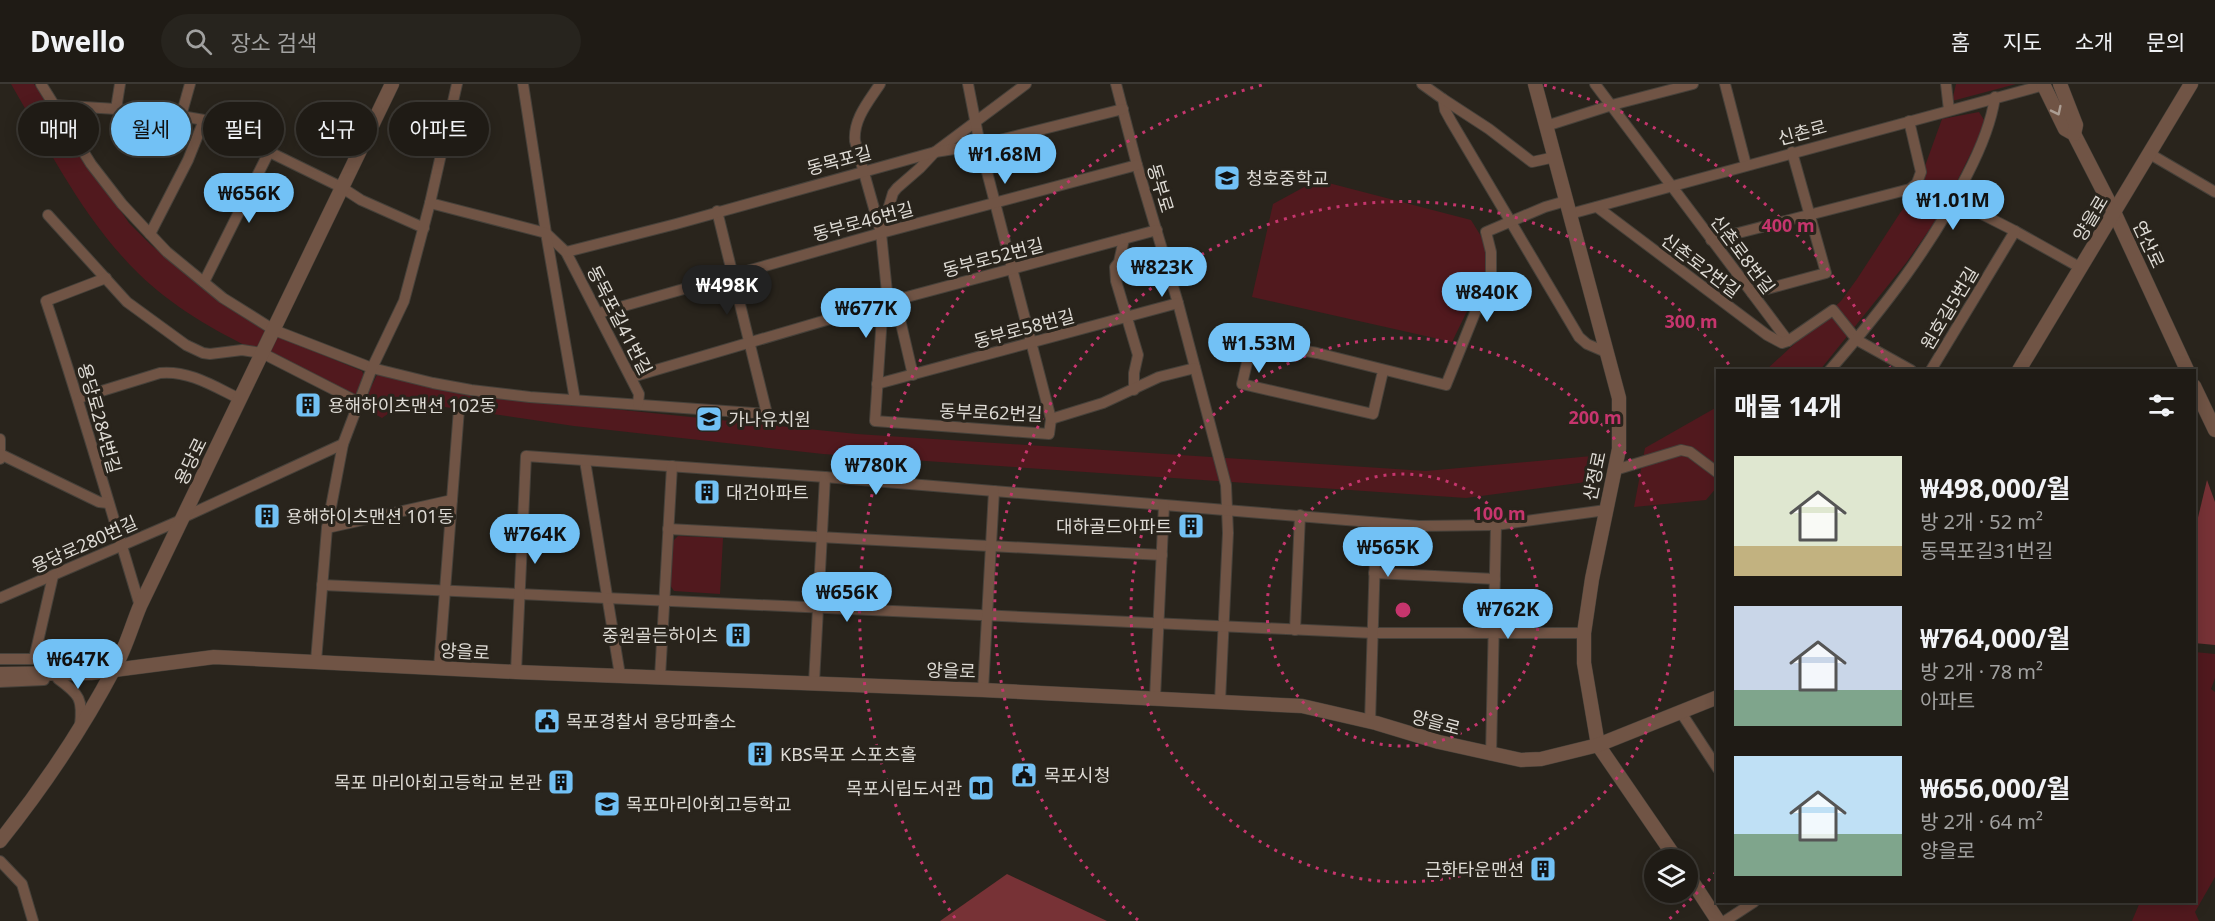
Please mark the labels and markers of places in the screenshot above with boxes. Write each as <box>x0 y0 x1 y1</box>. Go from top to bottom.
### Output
pin: ₩1.68M <box>956 134 1054 185</box>
school or university icon: 청호중학교 <box>1212 163 1242 193</box>
place label: 청호중학교 <box>1246 166 1329 190</box>
pin: ₩656K <box>207 173 291 224</box>
pin: ₩1.01M <box>1904 180 2002 231</box>
pin: ₩823K <box>1120 247 1204 298</box>
pin: ₩498K <box>685 265 769 316</box>
pin: ₩840K <box>1445 272 1529 323</box>
pin: ₩677K <box>824 288 908 339</box>
pin: ₩1.53M <box>1210 323 1308 374</box>
building icon: 용해하이츠맨션 102동 <box>293 390 323 420</box>
place label: 용해하이츠맨션 102동 <box>328 393 496 417</box>
school or university icon: 가나유치원 <box>694 404 724 434</box>
place label: 가나유치원 <box>728 407 811 431</box>
pin: ₩780K <box>834 445 918 496</box>
building icon: 대건아파트 <box>692 477 722 507</box>
place label: 대건아파트 <box>726 480 809 504</box>
building icon: 용해하이츠맨션 101동 <box>252 501 282 531</box>
place label: 용해하이츠맨션 101동 <box>286 504 454 528</box>
building icon: 대하골드아파트 <box>1176 511 1206 541</box>
pin: ₩764K <box>493 514 577 565</box>
place label: 대하골드아파트 <box>1056 514 1172 538</box>
pin: ₩565K <box>1346 527 1430 578</box>
pin: ₩656K <box>805 572 889 623</box>
pin: ₩762K <box>1466 589 1550 640</box>
centre of rings <box>1393 600 1413 620</box>
building icon: 중원골든하이츠 <box>723 620 753 650</box>
place label: 중원골든하이츠 <box>602 623 718 647</box>
pin: ₩647K <box>36 639 120 690</box>
public building icon: 목포경찰서 용당파출소 <box>532 706 562 736</box>
place label: 목포경찰서 용당파출소 <box>566 709 736 733</box>
building icon: KBS목포 스포츠홀 <box>745 739 775 769</box>
place label: KBS목포 스포츠홀 <box>780 742 917 766</box>
public building icon: 목포시청 <box>1009 760 1039 790</box>
place label: 목포시청 <box>1044 763 1110 787</box>
building icon: 목포 마리아회고등학교 본관 <box>546 767 576 797</box>
place label: 목포 마리아회고등학교 본관 <box>334 770 542 794</box>
library icon: 목포시립도서관 <box>966 773 996 803</box>
place label: 목포시립도서관 <box>846 776 962 800</box>
school or university icon: 목포마리아회고등학교 <box>592 789 622 819</box>
place label: 목포마리아회고등학교 <box>626 792 792 816</box>
building icon: 근화타운맨션 <box>1528 854 1558 884</box>
place label: 근화타운맨션 <box>1425 857 1524 881</box>

